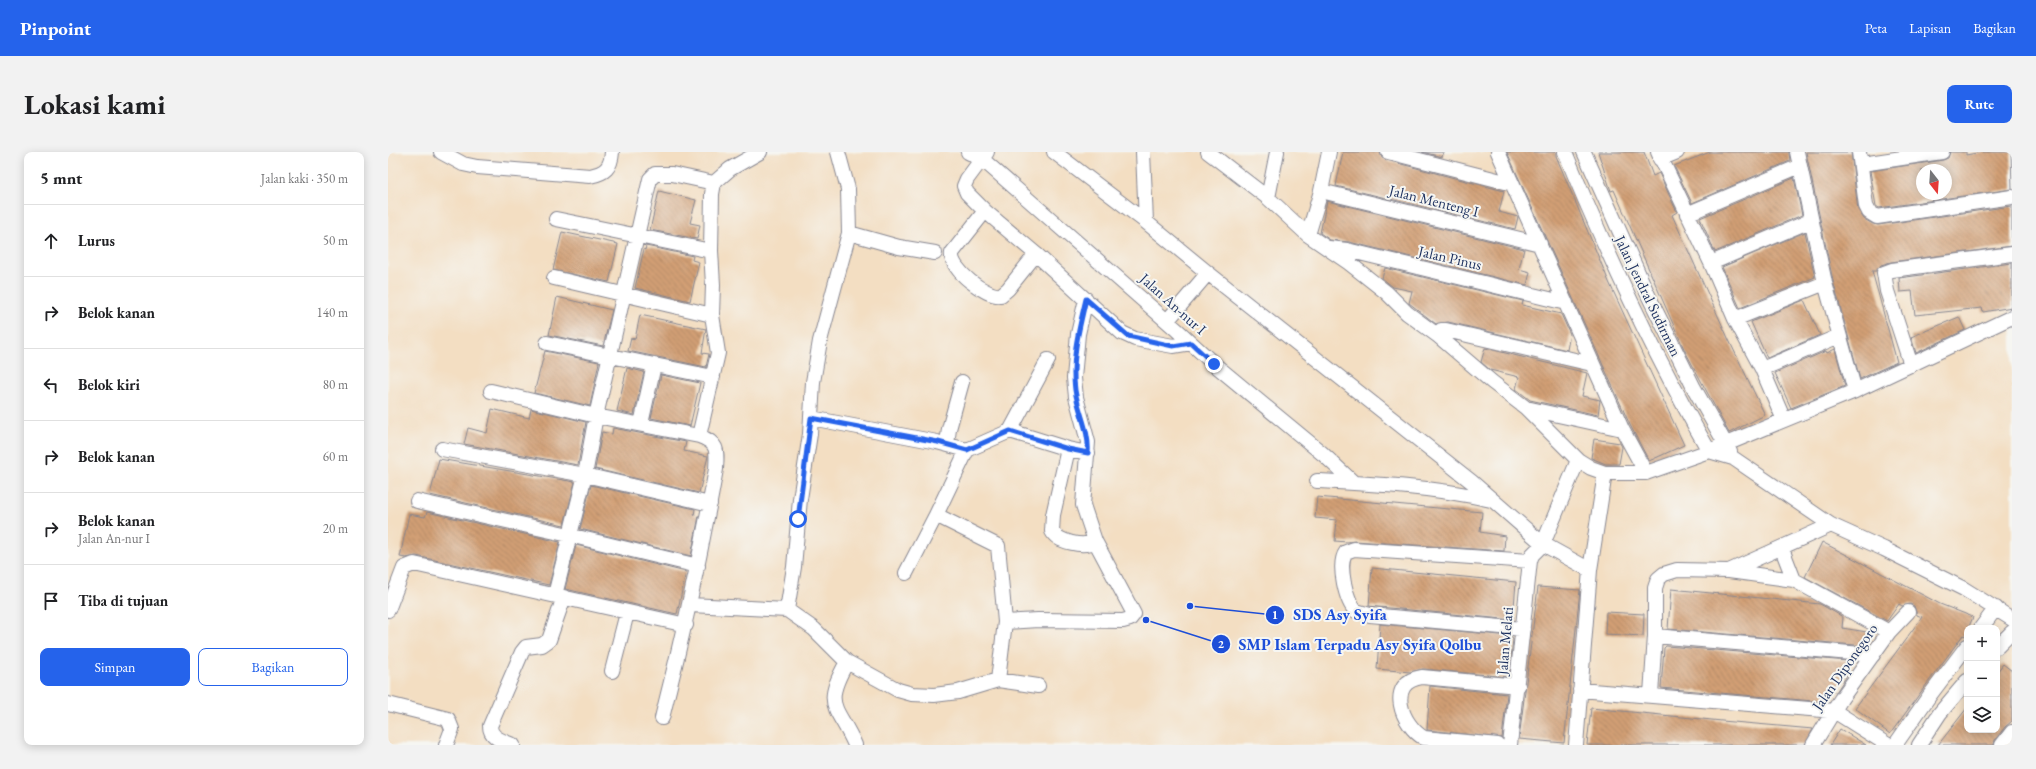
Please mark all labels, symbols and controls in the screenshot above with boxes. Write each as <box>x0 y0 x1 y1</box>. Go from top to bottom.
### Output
text: Pinpoint <box>20 16 91 41</box>
text: Peta <box>1865 19 1887 37</box>
text: Lapisan <box>1909 19 1951 37</box>
text: Bagikan <box>1973 19 2016 37</box>
button: Rute <box>1947 85 2012 123</box>
text: Lokasi kami <box>24 86 165 122</box>
north arrow <box>1916 164 1952 200</box>
text: 5 mnt <box>40 167 82 189</box>
text: Jalan kaki · 350 m <box>261 170 348 187</box>
street label: Jalan Menteng I <box>1385 180 1481 221</box>
icon: ahead <box>40 230 62 252</box>
street label: Jalan Jendral Sudirman <box>1610 230 1686 359</box>
text: Lurus <box>78 231 115 250</box>
text: 50 m <box>323 232 348 249</box>
street label: Jalan Pinus <box>1415 241 1484 274</box>
street label: Jalan An-nur I <box>1135 267 1211 338</box>
icon: right <box>40 302 62 324</box>
text: Belok kanan <box>78 303 155 322</box>
text: 140 m <box>317 304 348 321</box>
route end <box>1205 355 1223 373</box>
icon: left <box>40 374 62 396</box>
text: Belok kiri <box>78 375 140 394</box>
text: 80 m <box>323 376 348 393</box>
icon: right <box>40 446 62 468</box>
text: Belok kanan <box>78 447 155 466</box>
text: 60 m <box>323 448 348 465</box>
route start <box>789 510 807 528</box>
text: Belok kanan <box>78 511 155 530</box>
icon: right <box>40 518 62 540</box>
text: 20 m <box>323 520 348 537</box>
text: Jalan An-nur I <box>78 530 150 547</box>
icon: arrive <box>40 590 62 612</box>
text: Tiba di tujuan <box>78 591 168 610</box>
callout: SDS Asy Syifa <box>1265 601 1395 629</box>
text: SDS Asy Syifa <box>1293 604 1388 625</box>
street label: Jalan Melati <box>1492 606 1517 678</box>
text: 1 <box>1272 607 1278 623</box>
street label: Jalan Diponegoro <box>1806 620 1882 716</box>
map controls <box>1964 625 2000 733</box>
button: + <box>1964 625 2000 661</box>
callout: SMP Islam Terpadu Asy Syifa Qolbu <box>1211 630 1490 658</box>
text: SMP Islam Terpadu Asy Syifa Qolbu <box>1238 634 1482 655</box>
text: 2 <box>1218 636 1225 652</box>
button: Simpan <box>40 648 190 686</box>
button: Bagikan <box>198 648 348 686</box>
button: − <box>1964 661 2000 697</box>
button: layers <box>1964 697 2000 733</box>

